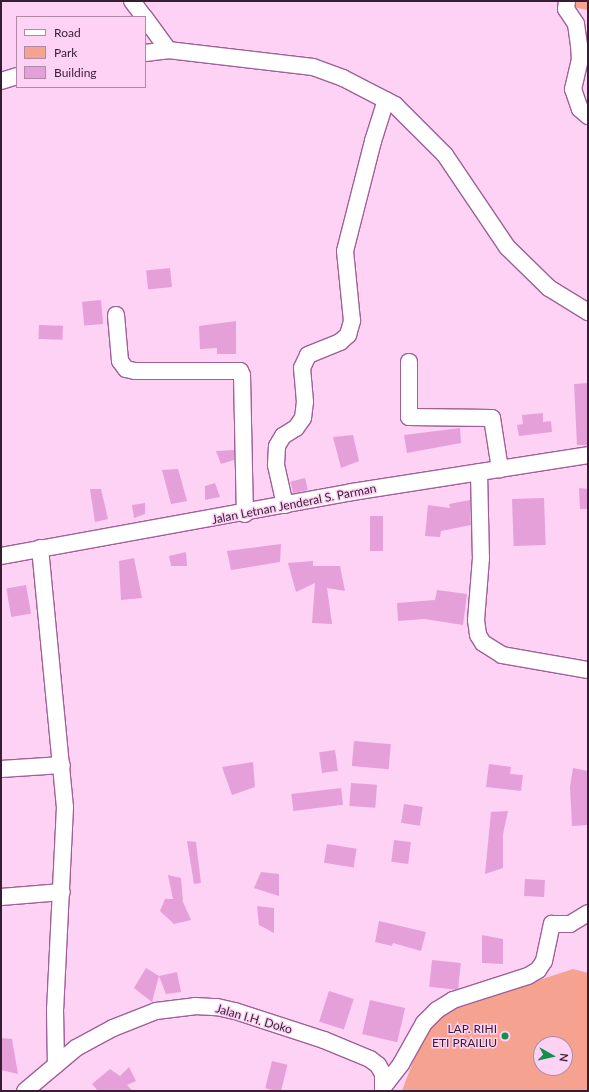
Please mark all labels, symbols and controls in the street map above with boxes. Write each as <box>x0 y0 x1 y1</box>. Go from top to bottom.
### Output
legend <box>16 16 146 88</box>
text: Road <box>54 25 81 40</box>
text: Park <box>54 45 77 60</box>
text: Building <box>54 65 97 80</box>
street label: Jalan Letnan Jenderal S. Parman <box>210 481 378 527</box>
street label: Jalan I.H. Doko <box>214 1001 294 1037</box>
place label: LAP. RIHI ETI PRAILIU <box>432 1022 497 1050</box>
marker: LAP. RIHI ETI PRAILIU <box>500 1031 510 1041</box>
north arrow <box>533 1036 573 1076</box>
text: N <box>557 1052 571 1063</box>

